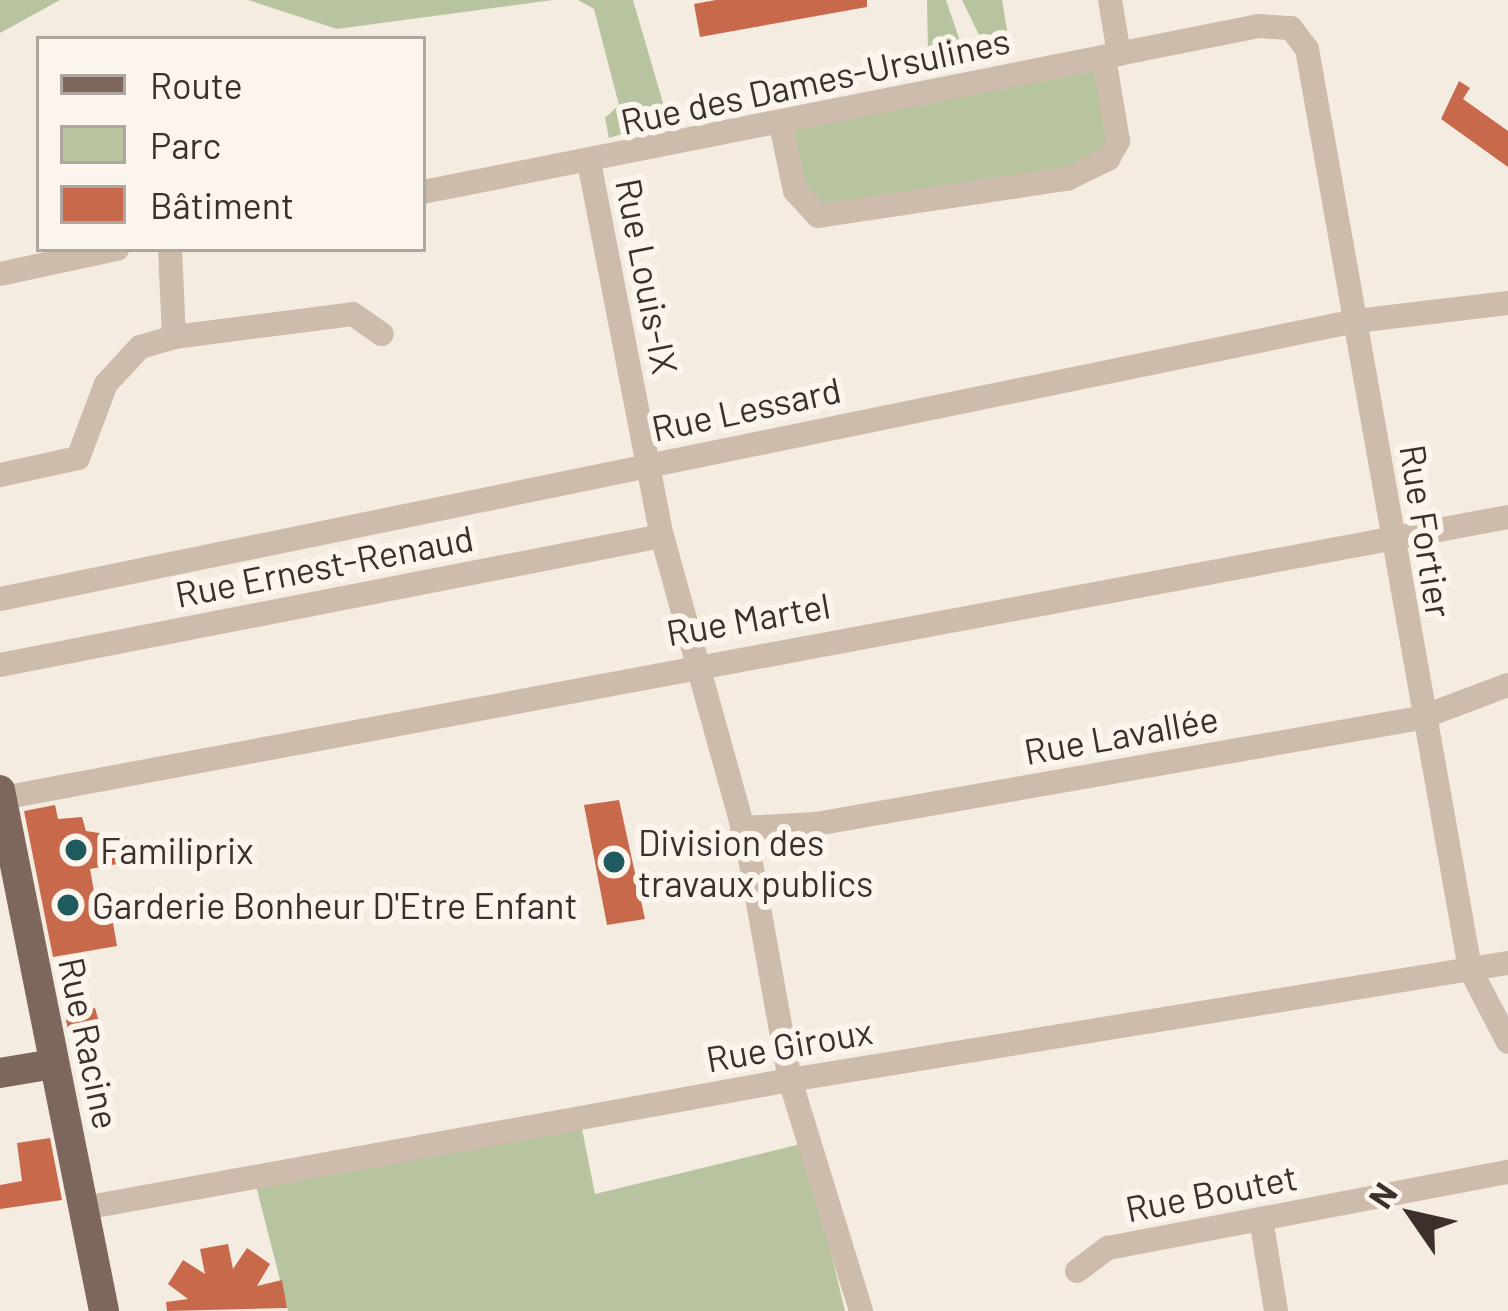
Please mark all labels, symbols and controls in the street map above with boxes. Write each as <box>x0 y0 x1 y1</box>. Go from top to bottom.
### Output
street label: Rue des Dames-Ursulines <box>616 18 1014 142</box>
legend <box>36 36 426 252</box>
text: Route <box>150 63 243 106</box>
text: Parc <box>150 123 221 166</box>
street label: Rue Louis-IX <box>608 175 688 377</box>
text: Bâtiment <box>150 183 294 226</box>
street label: Rue Lessard <box>648 367 844 449</box>
street label: Rue Fortier <box>1392 441 1462 621</box>
street label: Rue Ernest-Renaud <box>171 515 477 615</box>
street label: Rue Martel <box>663 582 833 654</box>
street label: Rue Lavallée <box>1021 696 1221 772</box>
place label: Division des travaux publics <box>638 819 873 904</box>
place label: Familiprix <box>100 828 253 872</box>
marker: Familiprix <box>63 837 89 863</box>
marker: Division des travaux publics <box>601 849 627 875</box>
place label: Garderie Bonheur D'Etre Enfant <box>92 883 578 927</box>
marker: Garderie Bonheur D'Etre Enfant <box>55 892 81 918</box>
street label: Rue Racine <box>51 953 129 1133</box>
street label: Rue Giroux <box>703 1008 875 1080</box>
street label: Rue Boutet <box>1122 1154 1300 1230</box>
north arrow <box>1352 1155 1472 1275</box>
text: N <box>1359 1175 1405 1215</box>

